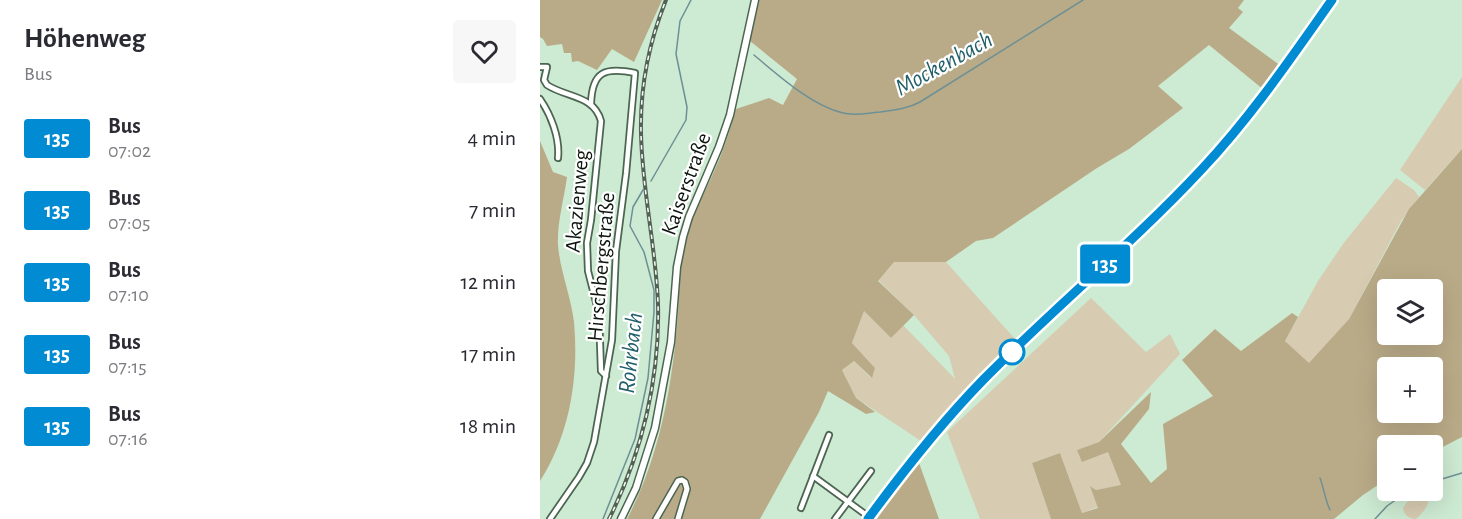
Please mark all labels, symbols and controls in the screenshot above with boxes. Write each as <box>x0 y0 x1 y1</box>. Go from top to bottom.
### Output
button: heart <box>453 20 516 83</box>
text: Höhenweg <box>24 25 145 53</box>
water label: Mockenbach <box>891 28 997 100</box>
text: Bus <box>24 64 52 84</box>
text: Bus <box>108 115 141 137</box>
text: 4 min <box>468 127 516 149</box>
text: 135 <box>44 128 70 149</box>
street label: Kaiserstraße <box>657 130 715 238</box>
text: 07:02 <box>108 141 151 161</box>
street label: Akazienweg <box>562 148 592 253</box>
text: Bus <box>108 187 141 209</box>
street label: Hirschbergstraße <box>584 192 618 342</box>
text: 7 min <box>469 199 516 221</box>
text: 135 <box>44 200 70 221</box>
text: 07:05 <box>108 213 150 233</box>
line badge: 135 <box>1070 244 1140 284</box>
text: 135 <box>1092 254 1118 275</box>
text: Bus <box>108 259 141 281</box>
text: 12 min <box>461 271 516 293</box>
text: 135 <box>44 272 70 293</box>
map controls <box>1377 279 1443 501</box>
button: layers <box>1377 279 1443 345</box>
text: 07:10 <box>108 285 149 305</box>
water label: Rohrbach <box>615 311 647 395</box>
text: Bus <box>108 331 141 353</box>
unlabelled marker <box>999 339 1025 365</box>
text: 17 min <box>461 343 516 365</box>
text: 135 <box>44 344 70 365</box>
text: 07:15 <box>108 357 147 377</box>
button: + <box>1377 357 1443 423</box>
text: Bus <box>108 403 141 425</box>
text: 18 min <box>460 415 516 437</box>
text: 135 <box>44 416 70 437</box>
text: 07:16 <box>108 429 148 449</box>
button: − <box>1377 435 1443 501</box>

